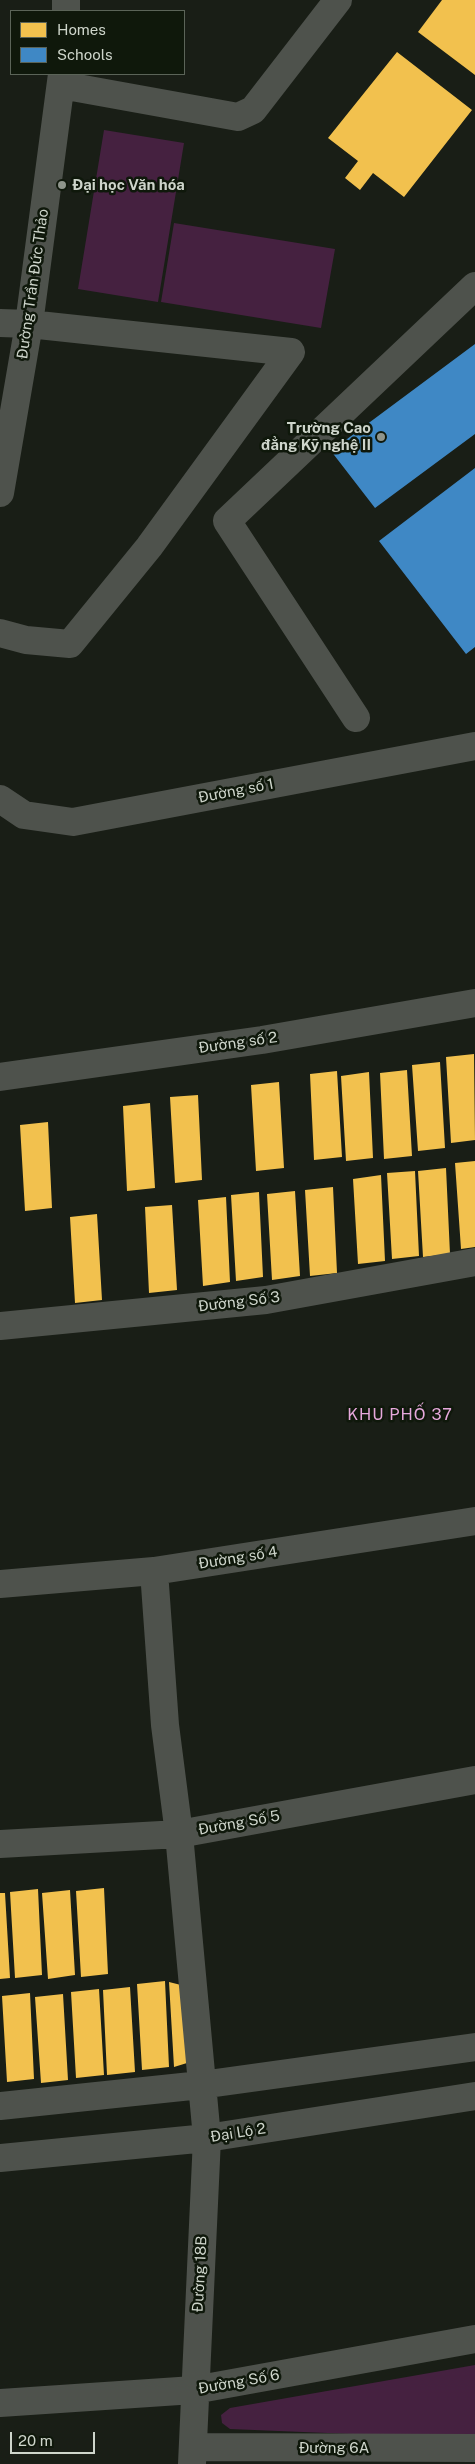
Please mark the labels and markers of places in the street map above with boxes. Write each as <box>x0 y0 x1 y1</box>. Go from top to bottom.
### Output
place label: Đại học Văn hóa <box>72 176 185 194</box>
marker: Đại học Văn hóa <box>56 179 68 191</box>
place label: Trường Cao đẳng Kỹ nghệ II <box>261 419 371 454</box>
marker: Trường Cao đẳng Kỹ nghệ II <box>375 431 387 443</box>

